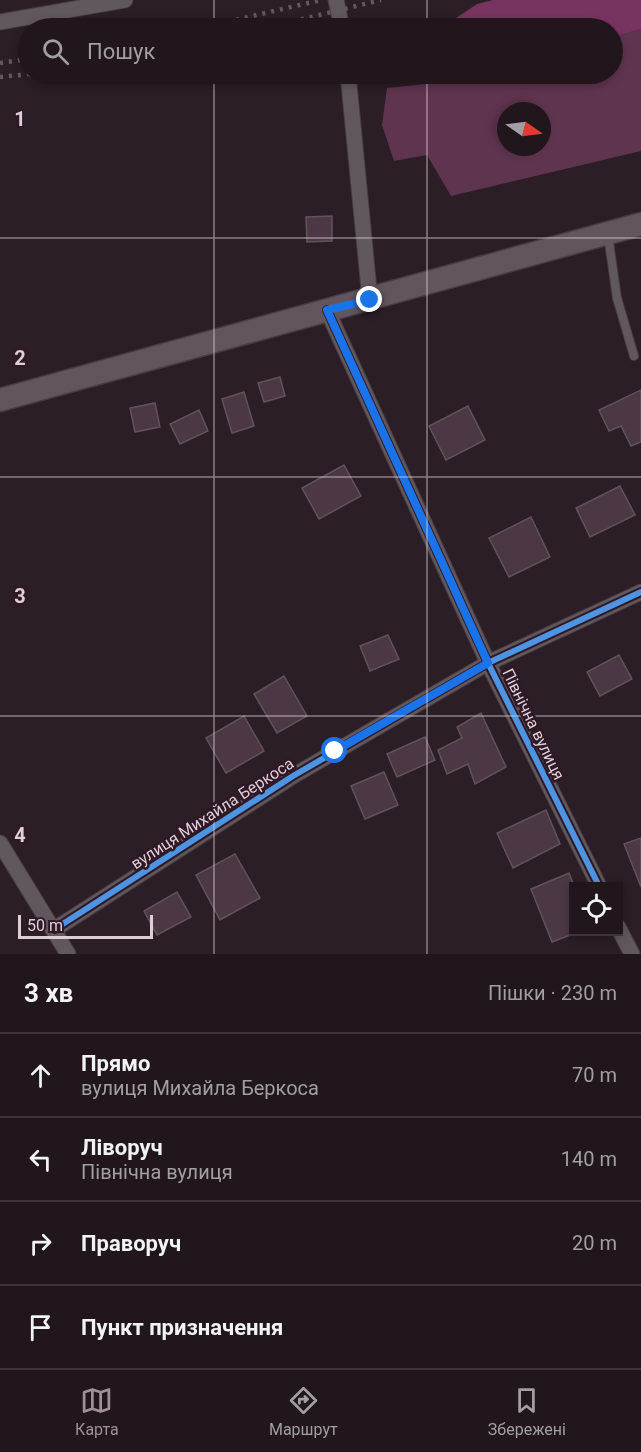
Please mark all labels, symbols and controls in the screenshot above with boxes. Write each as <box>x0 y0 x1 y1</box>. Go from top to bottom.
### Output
search box <box>18 18 623 84</box>
icon: search <box>39 35 72 68</box>
text: Пошук <box>87 39 155 64</box>
north arrow <box>497 102 551 156</box>
text: 1 <box>14 107 26 131</box>
route end <box>356 286 382 312</box>
text: 2 <box>14 346 26 370</box>
text: 3 <box>14 584 26 608</box>
street label: Північна вулиця <box>498 666 569 783</box>
route start <box>321 737 347 763</box>
street label: вулиця Михайла Беркоса <box>127 754 297 873</box>
text: 4 <box>14 823 26 847</box>
map controls <box>569 882 623 936</box>
button: locate <box>569 882 623 936</box>
scale bar <box>18 912 153 940</box>
text: 50 m <box>27 916 63 935</box>
text: 3 хв <box>24 978 73 1008</box>
text: Пішки · 230 m <box>488 981 617 1005</box>
text: Прямо <box>81 1051 150 1076</box>
icon: ahead <box>24 1059 57 1092</box>
text: 70 m <box>572 1063 617 1087</box>
text: вулиця Михайла Беркоса <box>81 1076 319 1100</box>
text: Ліворуч <box>81 1135 163 1160</box>
icon: left <box>24 1143 57 1176</box>
text: 140 m <box>561 1147 617 1171</box>
text: Північна вулиця <box>81 1160 233 1184</box>
icon: right <box>24 1227 57 1260</box>
text: Праворуч <box>81 1231 181 1256</box>
text: 20 m <box>572 1231 617 1255</box>
icon: arrive <box>24 1311 57 1344</box>
text: Пункт призначення <box>81 1315 283 1340</box>
tab: Карта <box>75 1384 119 1439</box>
tab: Маршрут <box>269 1384 338 1439</box>
tab: Збережені <box>488 1384 566 1439</box>

